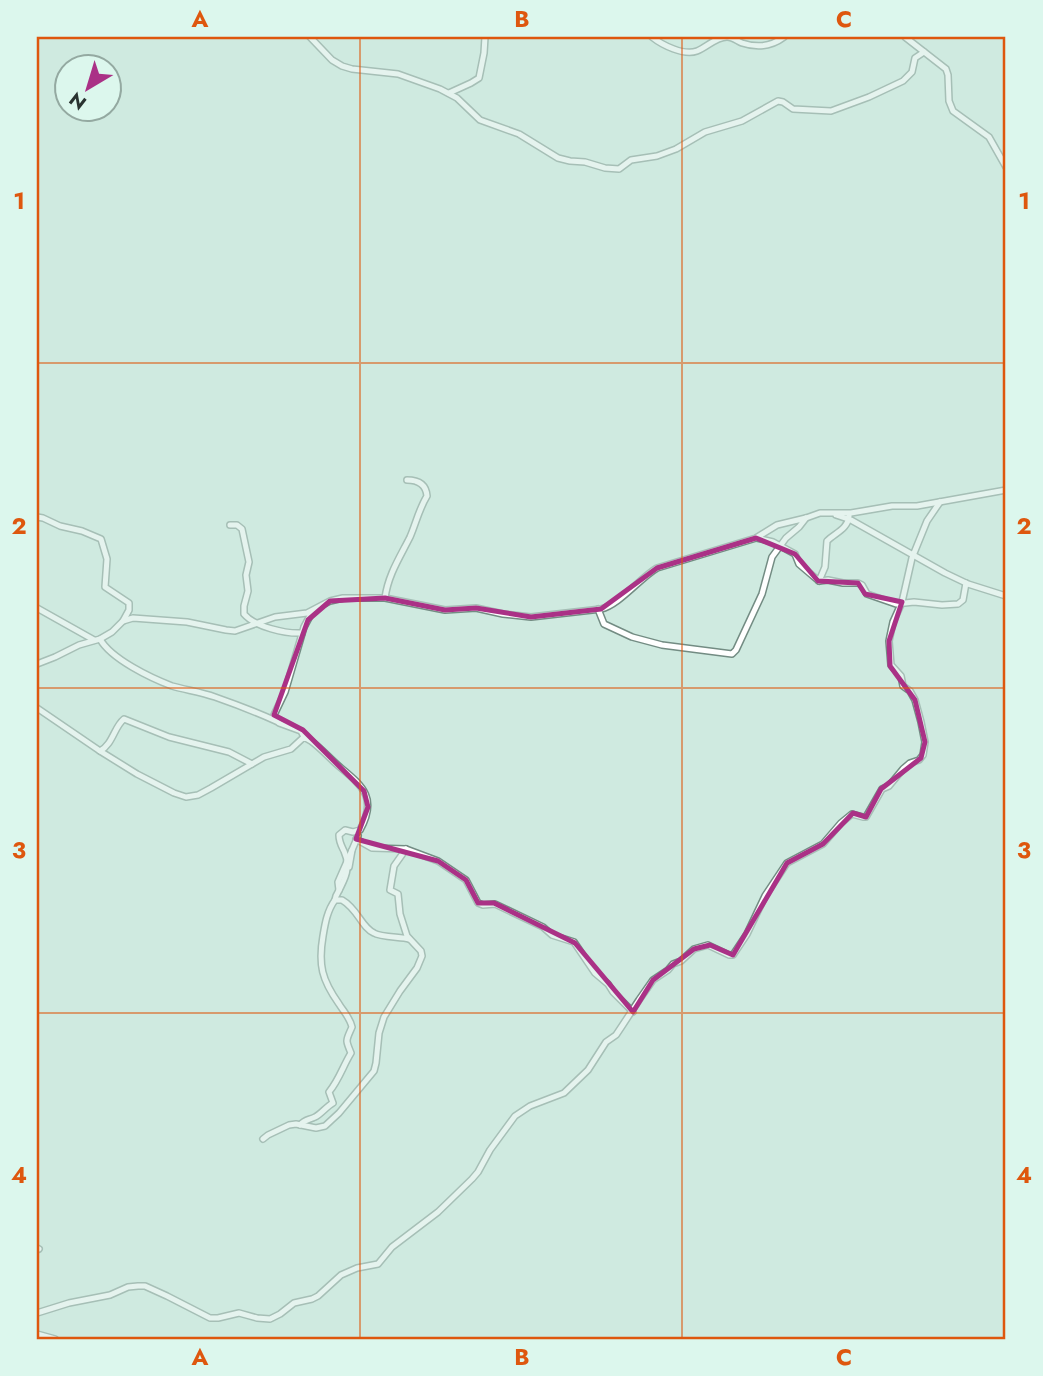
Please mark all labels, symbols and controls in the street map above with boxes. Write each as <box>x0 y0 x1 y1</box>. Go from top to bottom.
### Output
text: A <box>191 2 209 36</box>
text: B <box>514 2 530 36</box>
text: C <box>836 2 852 36</box>
north arrow <box>52 52 122 122</box>
text: N <box>64 86 92 116</box>
text: 1 <box>13 184 25 218</box>
text: 1 <box>1018 184 1030 218</box>
text: 2 <box>11 509 27 543</box>
text: 2 <box>1016 509 1032 543</box>
text: 3 <box>12 833 26 867</box>
text: 3 <box>1017 833 1031 867</box>
text: 4 <box>11 1158 27 1192</box>
text: 4 <box>1016 1158 1032 1192</box>
text: A <box>191 1340 209 1374</box>
text: B <box>514 1340 530 1374</box>
text: C <box>836 1340 852 1374</box>

